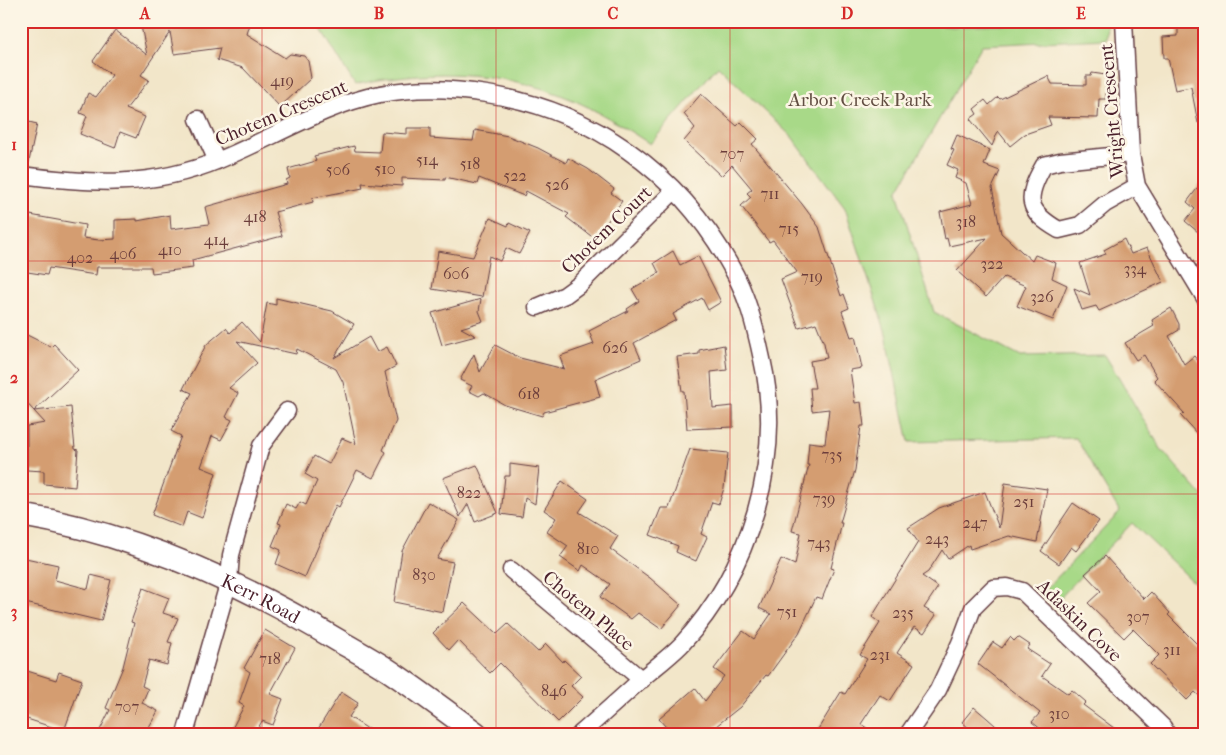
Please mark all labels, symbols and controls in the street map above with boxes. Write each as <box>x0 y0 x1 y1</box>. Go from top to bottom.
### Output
text: A <box>139 4 151 23</box>
text: B <box>374 4 384 23</box>
text: C <box>608 4 619 23</box>
text: D <box>841 4 853 23</box>
text: E <box>1076 4 1086 23</box>
street label: Wright Crescent <box>1095 42 1129 180</box>
house number: 419 <box>270 71 294 90</box>
street label: Chotem Crescent <box>212 75 351 151</box>
park label: Arbor Creek Park <box>787 89 932 111</box>
text: 1 <box>11 135 17 154</box>
house number: 707 <box>720 144 744 163</box>
house number: 514 <box>416 150 439 169</box>
house number: 518 <box>460 154 480 173</box>
house number: 510 <box>374 159 396 178</box>
house number: 506 <box>326 160 351 179</box>
house number: 522 <box>503 166 527 185</box>
house number: 526 <box>545 175 569 194</box>
street label: Chotem Court <box>557 181 657 278</box>
house number: 711 <box>760 184 780 203</box>
house number: 418 <box>243 207 267 226</box>
house number: 318 <box>956 212 976 231</box>
house number: 715 <box>779 219 799 238</box>
house number: 414 <box>204 230 229 249</box>
house number: 410 <box>158 240 182 259</box>
house number: 406 <box>110 244 137 263</box>
house number: 402 <box>67 248 93 267</box>
house number: 322 <box>980 254 1004 273</box>
house number: 334 <box>1124 259 1147 278</box>
house number: 606 <box>443 264 469 283</box>
house number: 719 <box>801 267 823 286</box>
house number: 326 <box>1030 287 1054 306</box>
house number: 626 <box>602 338 628 357</box>
text: 2 <box>10 368 18 387</box>
house number: 618 <box>518 384 540 403</box>
house number: 735 <box>821 445 843 464</box>
house number: 822 <box>457 483 481 502</box>
house number: 739 <box>813 489 835 508</box>
house number: 251 <box>1014 492 1034 511</box>
house number: 247 <box>963 513 988 532</box>
house number: 243 <box>925 529 949 548</box>
house number: 743 <box>807 533 831 552</box>
house number: 810 <box>577 539 599 558</box>
house number: 830 <box>412 565 436 584</box>
street label: Chotem Place <box>538 566 638 655</box>
street label: Kerr Road <box>218 570 304 629</box>
street label: Adaskin Cove <box>1032 574 1126 667</box>
text: 3 <box>11 602 17 622</box>
house number: 751 <box>777 602 797 621</box>
house number: 235 <box>892 603 914 622</box>
house number: 307 <box>1126 607 1150 626</box>
house number: 311 <box>1163 640 1181 659</box>
house number: 231 <box>870 645 890 664</box>
house number: 718 <box>259 649 281 668</box>
house number: 846 <box>541 681 567 700</box>
house number: 707 <box>115 697 139 716</box>
house number: 310 <box>1048 704 1070 723</box>

